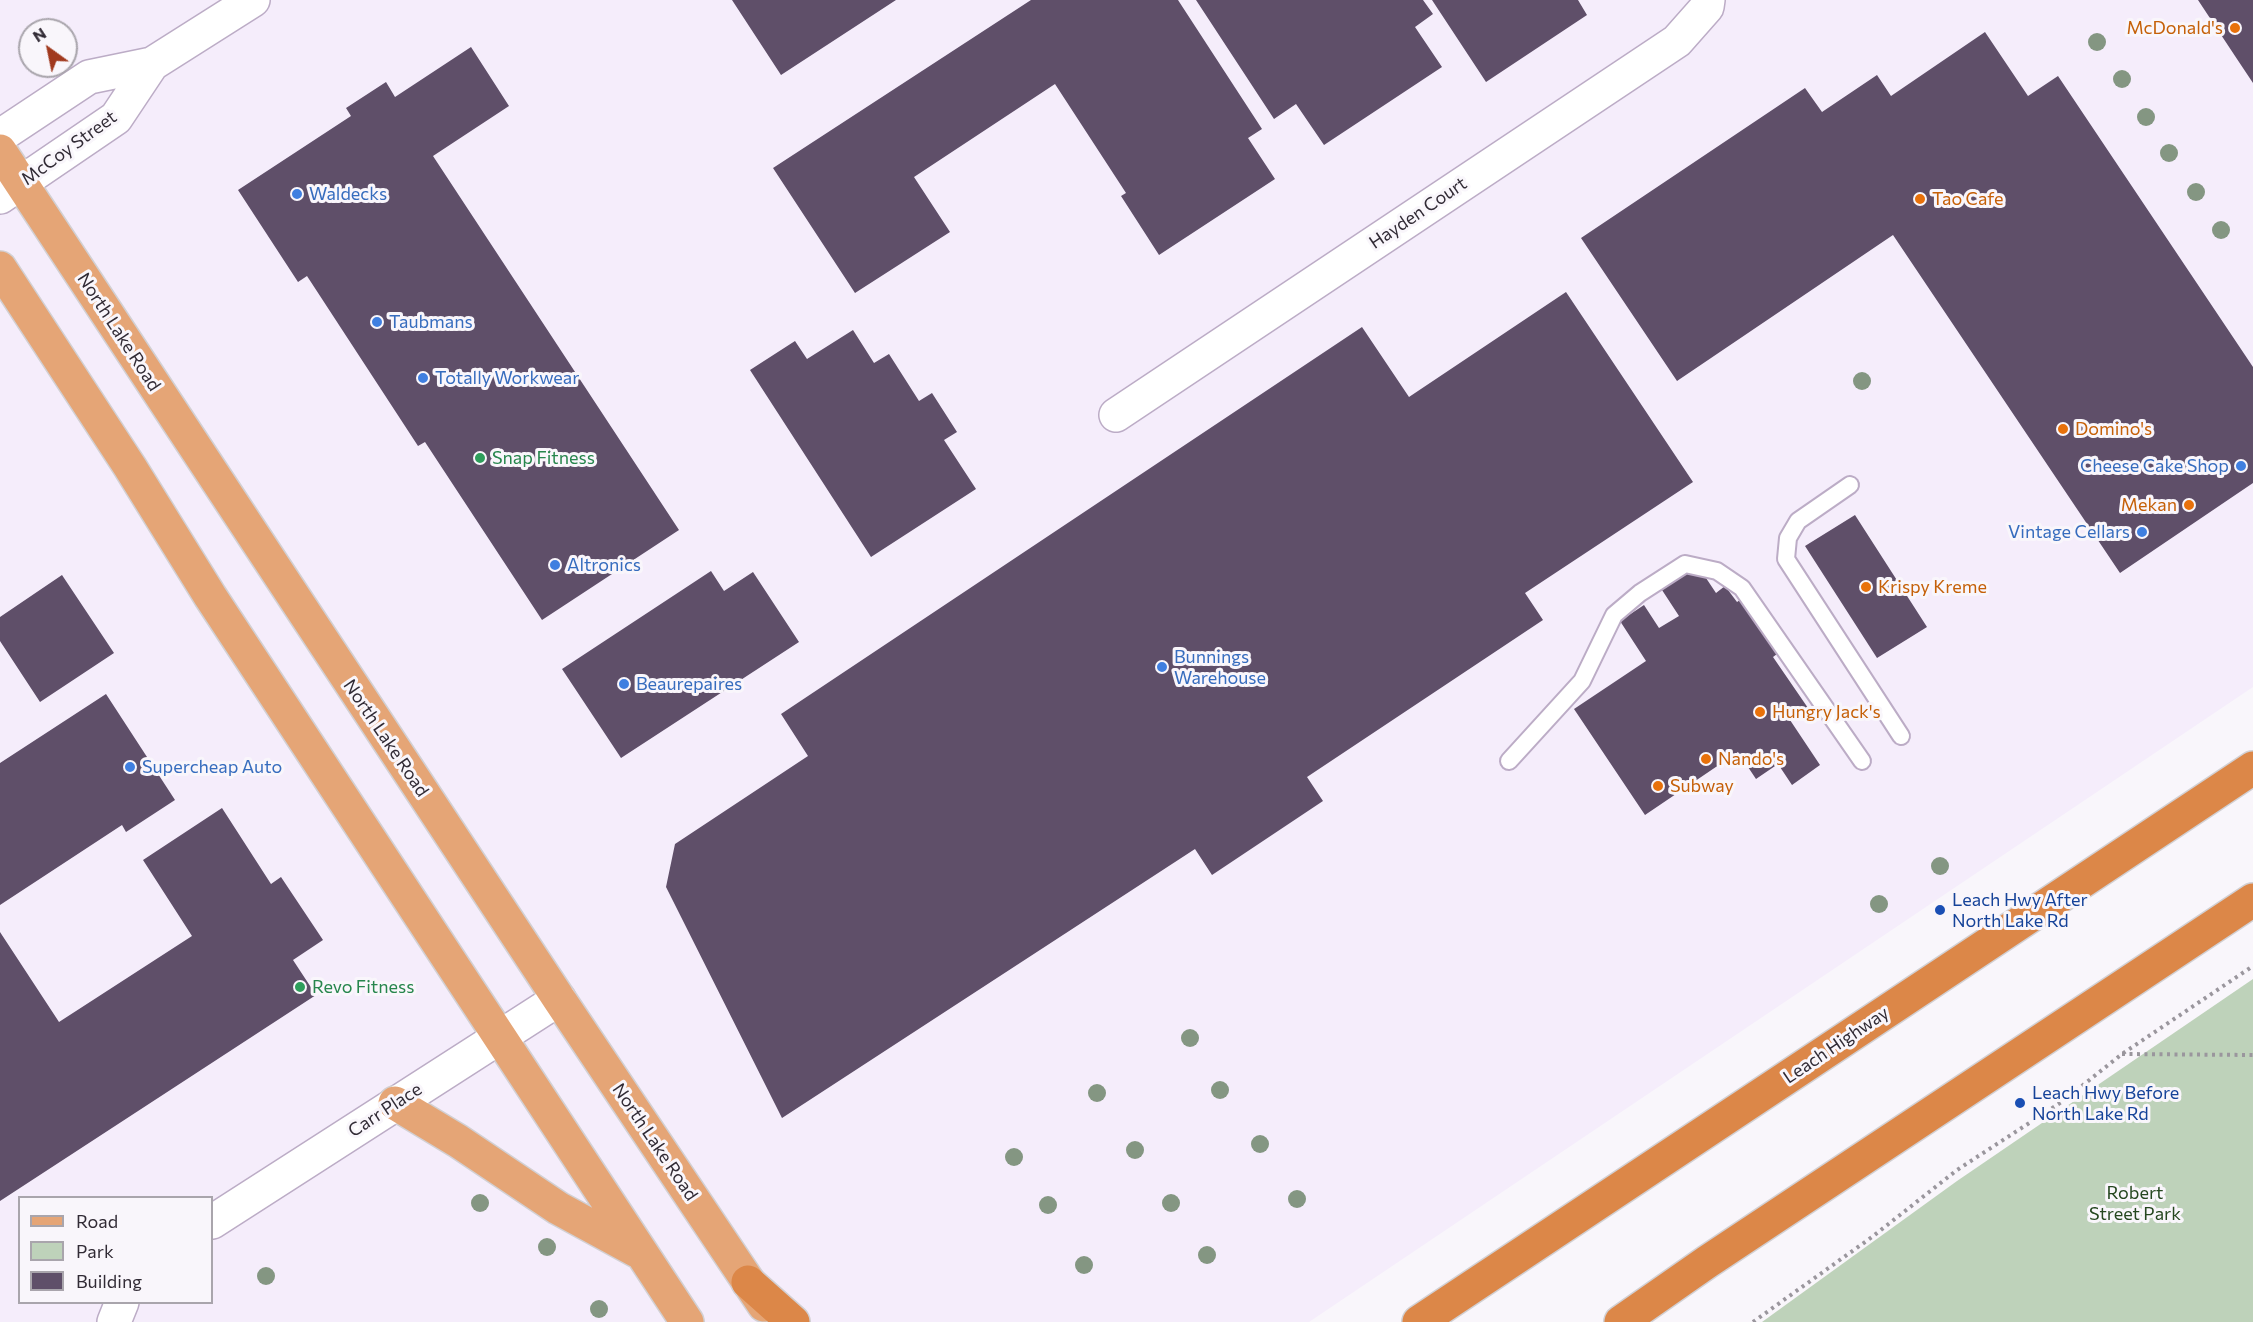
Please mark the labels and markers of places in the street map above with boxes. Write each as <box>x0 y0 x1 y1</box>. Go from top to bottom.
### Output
place label: McDonald's <box>2126 17 2223 39</box>
marker: McDonald's <box>2228 21 2242 35</box>
place label: Waldecks <box>309 183 387 205</box>
marker: Waldecks <box>290 187 304 201</box>
place label: Tao Cafe <box>1932 188 2004 210</box>
marker: Tao Cafe <box>1913 192 1927 206</box>
place label: Taubmans <box>389 311 473 333</box>
marker: Taubmans <box>370 315 384 329</box>
place label: Totally Workwear <box>435 367 579 389</box>
marker: Totally Workwear <box>416 371 430 385</box>
place label: Domino's <box>2075 418 2152 440</box>
marker: Domino's <box>2056 422 2070 436</box>
place label: Snap Fitness <box>492 447 595 469</box>
marker: Snap Fitness <box>473 451 487 465</box>
place label: Cheese Cake Shop <box>2080 455 2229 477</box>
marker: Cheese Cake Shop <box>2234 459 2248 473</box>
place label: Mekan <box>2121 494 2177 516</box>
marker: Mekan <box>2182 498 2196 512</box>
place label: Vintage Cellars <box>2008 521 2130 543</box>
marker: Vintage Cellars <box>2135 525 2149 539</box>
place label: Altronics <box>567 554 641 576</box>
marker: Altronics <box>548 558 562 572</box>
place label: Krispy Kreme <box>1878 576 1987 598</box>
marker: Krispy Kreme <box>1859 580 1873 594</box>
place label: Bunnings Warehouse <box>1174 646 1266 688</box>
marker: Bunnings Warehouse <box>1155 660 1169 674</box>
place label: Beaurepaires <box>636 673 742 695</box>
marker: Beaurepaires <box>617 677 631 691</box>
place label: Hungry Jack's <box>1772 701 1881 723</box>
marker: Hungry Jack's <box>1753 705 1767 719</box>
place label: Nando's <box>1718 748 1784 770</box>
marker: Nando's <box>1699 752 1713 766</box>
place label: Supercheap Auto <box>142 756 282 778</box>
marker: Supercheap Auto <box>123 760 137 774</box>
place label: Subway <box>1670 775 1734 797</box>
marker: Subway <box>1651 779 1665 793</box>
place label: Leach Hwy After North Lake Rd <box>1952 889 2088 932</box>
marker: Leach Hwy After North Lake Rd <box>1933 903 1947 917</box>
place label: Revo Fitness <box>312 976 414 998</box>
marker: Revo Fitness <box>293 980 307 994</box>
place label: Leach Hwy Before North Lake Rd <box>2032 1082 2179 1124</box>
marker: Leach Hwy Before North Lake Rd <box>2013 1096 2027 1110</box>

